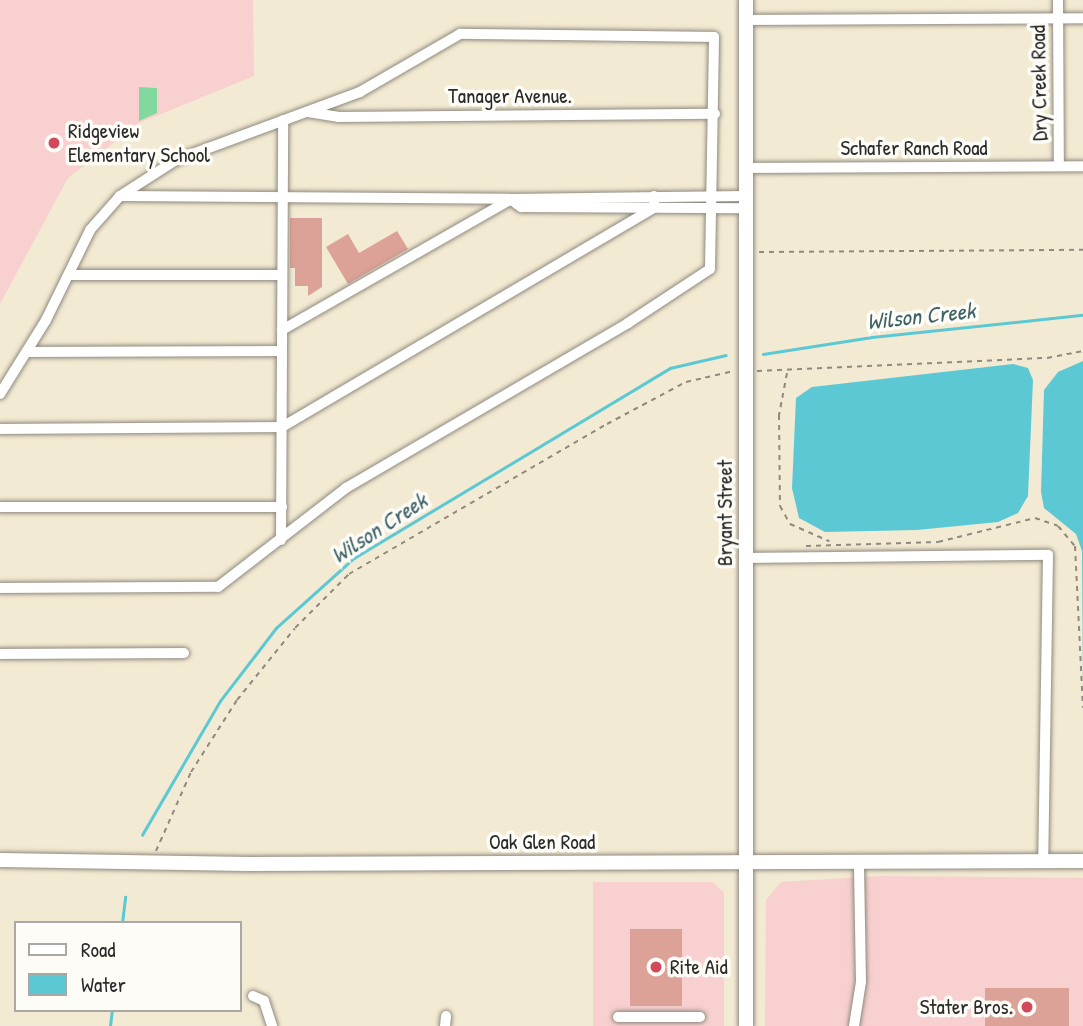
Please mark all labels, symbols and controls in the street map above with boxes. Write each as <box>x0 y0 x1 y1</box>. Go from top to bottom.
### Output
street label: Dry Creek Road <box>1025 25 1053 141</box>
street label: Tanager Avenue. <box>448 83 572 109</box>
place label: Ridgeview Elementary School <box>68 118 210 168</box>
marker: Ridgeview Elementary School <box>46 135 62 151</box>
street label: Schafer Ranch Road <box>840 135 988 161</box>
water label: Wilson Creek <box>866 297 976 335</box>
street label: Bryant Street <box>712 460 738 566</box>
water label: Wilson Creek <box>326 487 432 569</box>
street label: Oak Glen Road <box>489 829 595 855</box>
legend <box>14 921 242 1012</box>
text: Road <box>81 935 115 964</box>
place label: Rite Aid <box>670 954 728 980</box>
marker: Rite Aid <box>648 959 664 975</box>
text: Water <box>81 970 126 999</box>
place label: Stater Bros. <box>920 994 1013 1020</box>
marker: Stater Bros. <box>1019 999 1035 1015</box>

